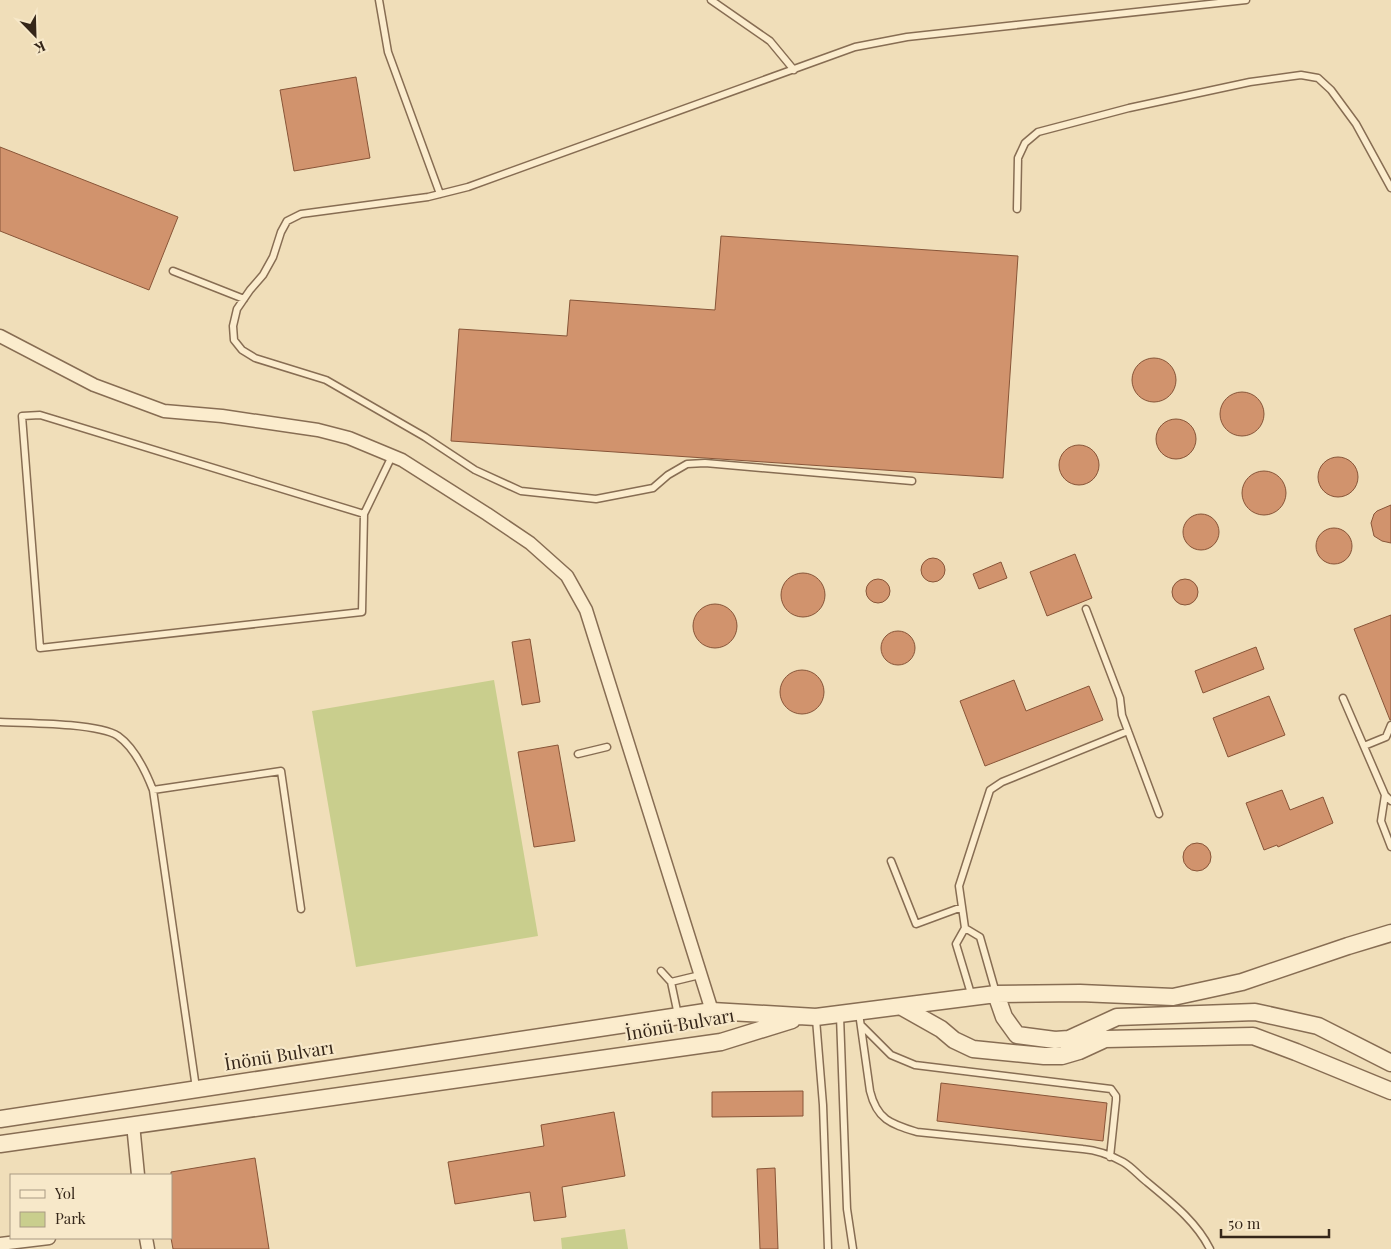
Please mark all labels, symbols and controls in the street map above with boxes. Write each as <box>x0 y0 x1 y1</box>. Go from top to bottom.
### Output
north arrow <box>10 10 60 60</box>
text: K <box>31 37 49 59</box>
street label: İnönü Bulvarı <box>623 1003 736 1045</box>
street label: İnönü Bulvarı <box>223 1035 335 1075</box>
legend <box>10 1174 172 1239</box>
text: Yol <box>54 1183 75 1203</box>
scale bar <box>1221 1206 1328 1238</box>
text: Park <box>55 1208 87 1228</box>
text: 50 m <box>1228 1213 1261 1233</box>

